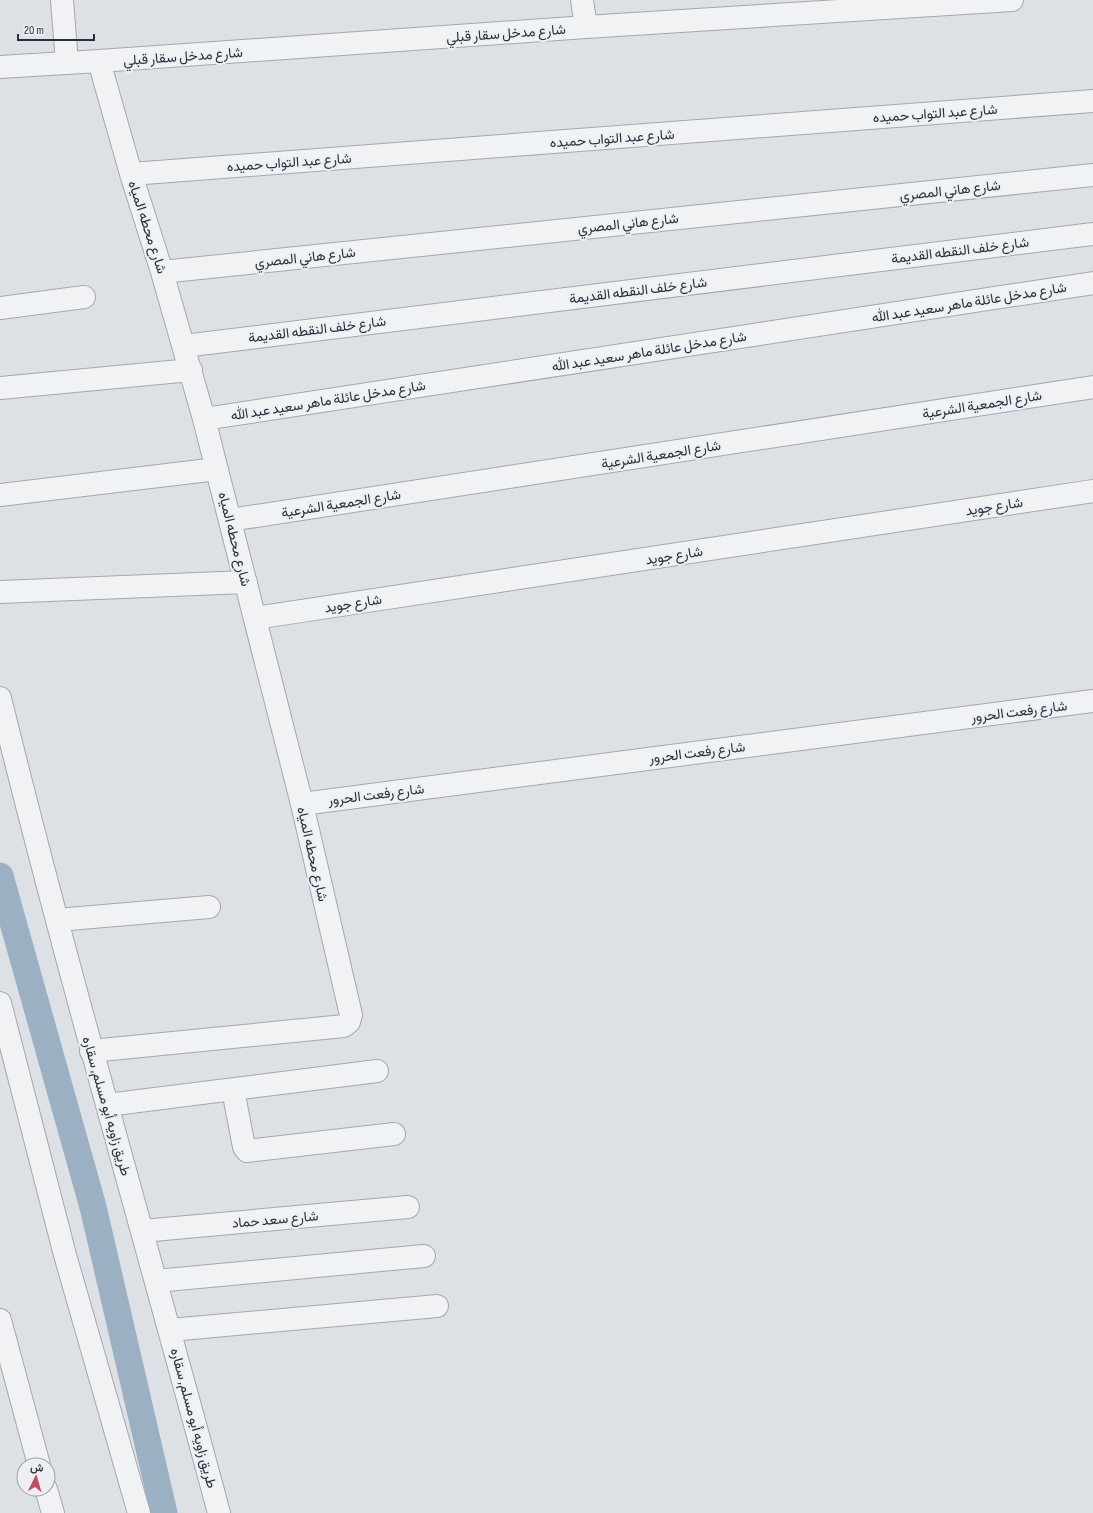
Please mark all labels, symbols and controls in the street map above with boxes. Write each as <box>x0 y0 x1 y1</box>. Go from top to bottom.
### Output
scale bar <box>18 16 94 42</box>
street label: شارع مدخل سقار قبلي <box>446 21 567 49</box>
text: 20 m <box>24 23 44 38</box>
street label: شارع مدخل سقار قبلي <box>123 44 244 72</box>
street label: شارع عبد التواب حميده <box>872 101 998 128</box>
street label: شارع عبد التواب حميده <box>549 126 675 153</box>
street label: شارع عبد التواب حميده <box>226 150 352 177</box>
street label: شارع هاني المصري <box>899 177 1002 207</box>
street label: شارع محطه المياه <box>123 178 171 276</box>
street label: شارع هاني المصري <box>577 210 680 240</box>
street label: شارع خلف النقطه القديمة <box>890 234 1030 269</box>
street label: شارع هاني المصري <box>254 244 357 274</box>
street label: شارع خلف النقطه القديمة <box>568 274 708 309</box>
street label: شارع مدخل عائلة ماهر سعيد عبد الله <box>870 279 1068 328</box>
street label: شارع خلف النقطه القديمة <box>247 313 387 348</box>
street label: شارع مدخل عائلة ماهر سعيد عبد الله <box>550 328 748 377</box>
street label: شارع مدخل عائلة ماهر سعيد عبد الله <box>229 377 427 426</box>
street label: شارع الجمعية الشرعية <box>921 387 1043 424</box>
street label: شارع الجمعية الشرعية <box>600 437 722 474</box>
street label: شارع الجمعية الشرعية <box>280 486 402 523</box>
street label: شارع محطه المياه <box>213 490 254 589</box>
street label: شارع جويد <box>964 494 1024 521</box>
street label: شارع جويد <box>644 543 704 570</box>
street label: شارع جويد <box>323 591 383 618</box>
street label: شارع رفعت الحرور <box>969 697 1068 728</box>
street label: شارع رفعت الحرور <box>647 738 746 769</box>
street label: شارع رفعت الحرور <box>326 780 425 811</box>
street label: شارع محطه المياه <box>291 805 332 904</box>
street label: طريق زاويه أبو مسلم, سقاره <box>78 1034 135 1178</box>
street label: شارع سعد حماد <box>231 1207 319 1234</box>
street label: طريق زاويه أبو مسلم, سقاره <box>167 1346 220 1490</box>
north arrow <box>16 1457 56 1497</box>
text: ش <box>30 1460 44 1475</box>

